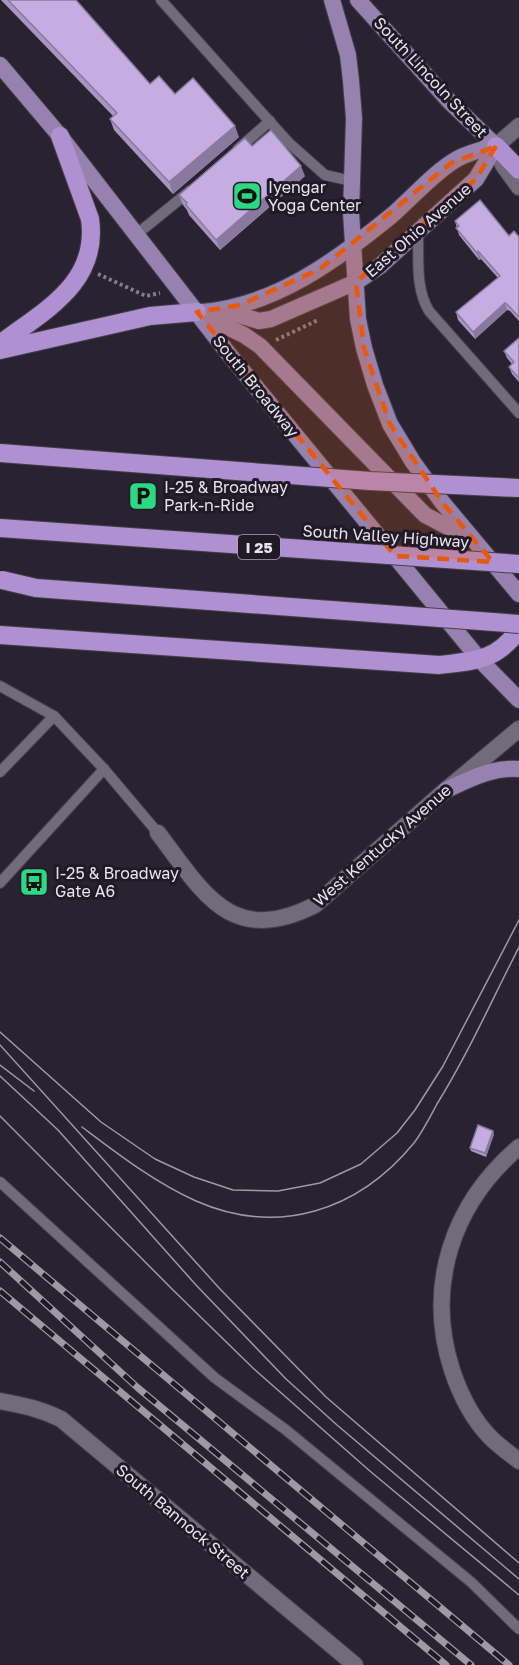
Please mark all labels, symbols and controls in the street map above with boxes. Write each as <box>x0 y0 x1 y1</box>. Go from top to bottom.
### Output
street label: South Lincoln Street <box>370 13 492 141</box>
place label: Iyengar Yoga Center <box>268 177 361 215</box>
street label: East Ohio Avenue <box>361 179 475 281</box>
sports icon: Iyengar Yoga Center <box>231 180 263 212</box>
street label: South Broadway <box>209 331 303 441</box>
place label: I-25 & Broadway Park-n-Ride <box>164 477 288 515</box>
parking icon: I-25 & Broadway Park-n-Ride <box>127 480 159 512</box>
street label: South Valley Highway <box>302 520 470 552</box>
road number: I 25 <box>238 535 280 559</box>
street label: West Kentucky Avenue <box>309 780 455 910</box>
place label: I-25 & Broadway Gate A6 <box>55 863 179 901</box>
bus stop icon: I-25 & Broadway Gate A6 <box>18 866 50 898</box>
street label: South Bannock Street <box>112 1459 254 1583</box>

